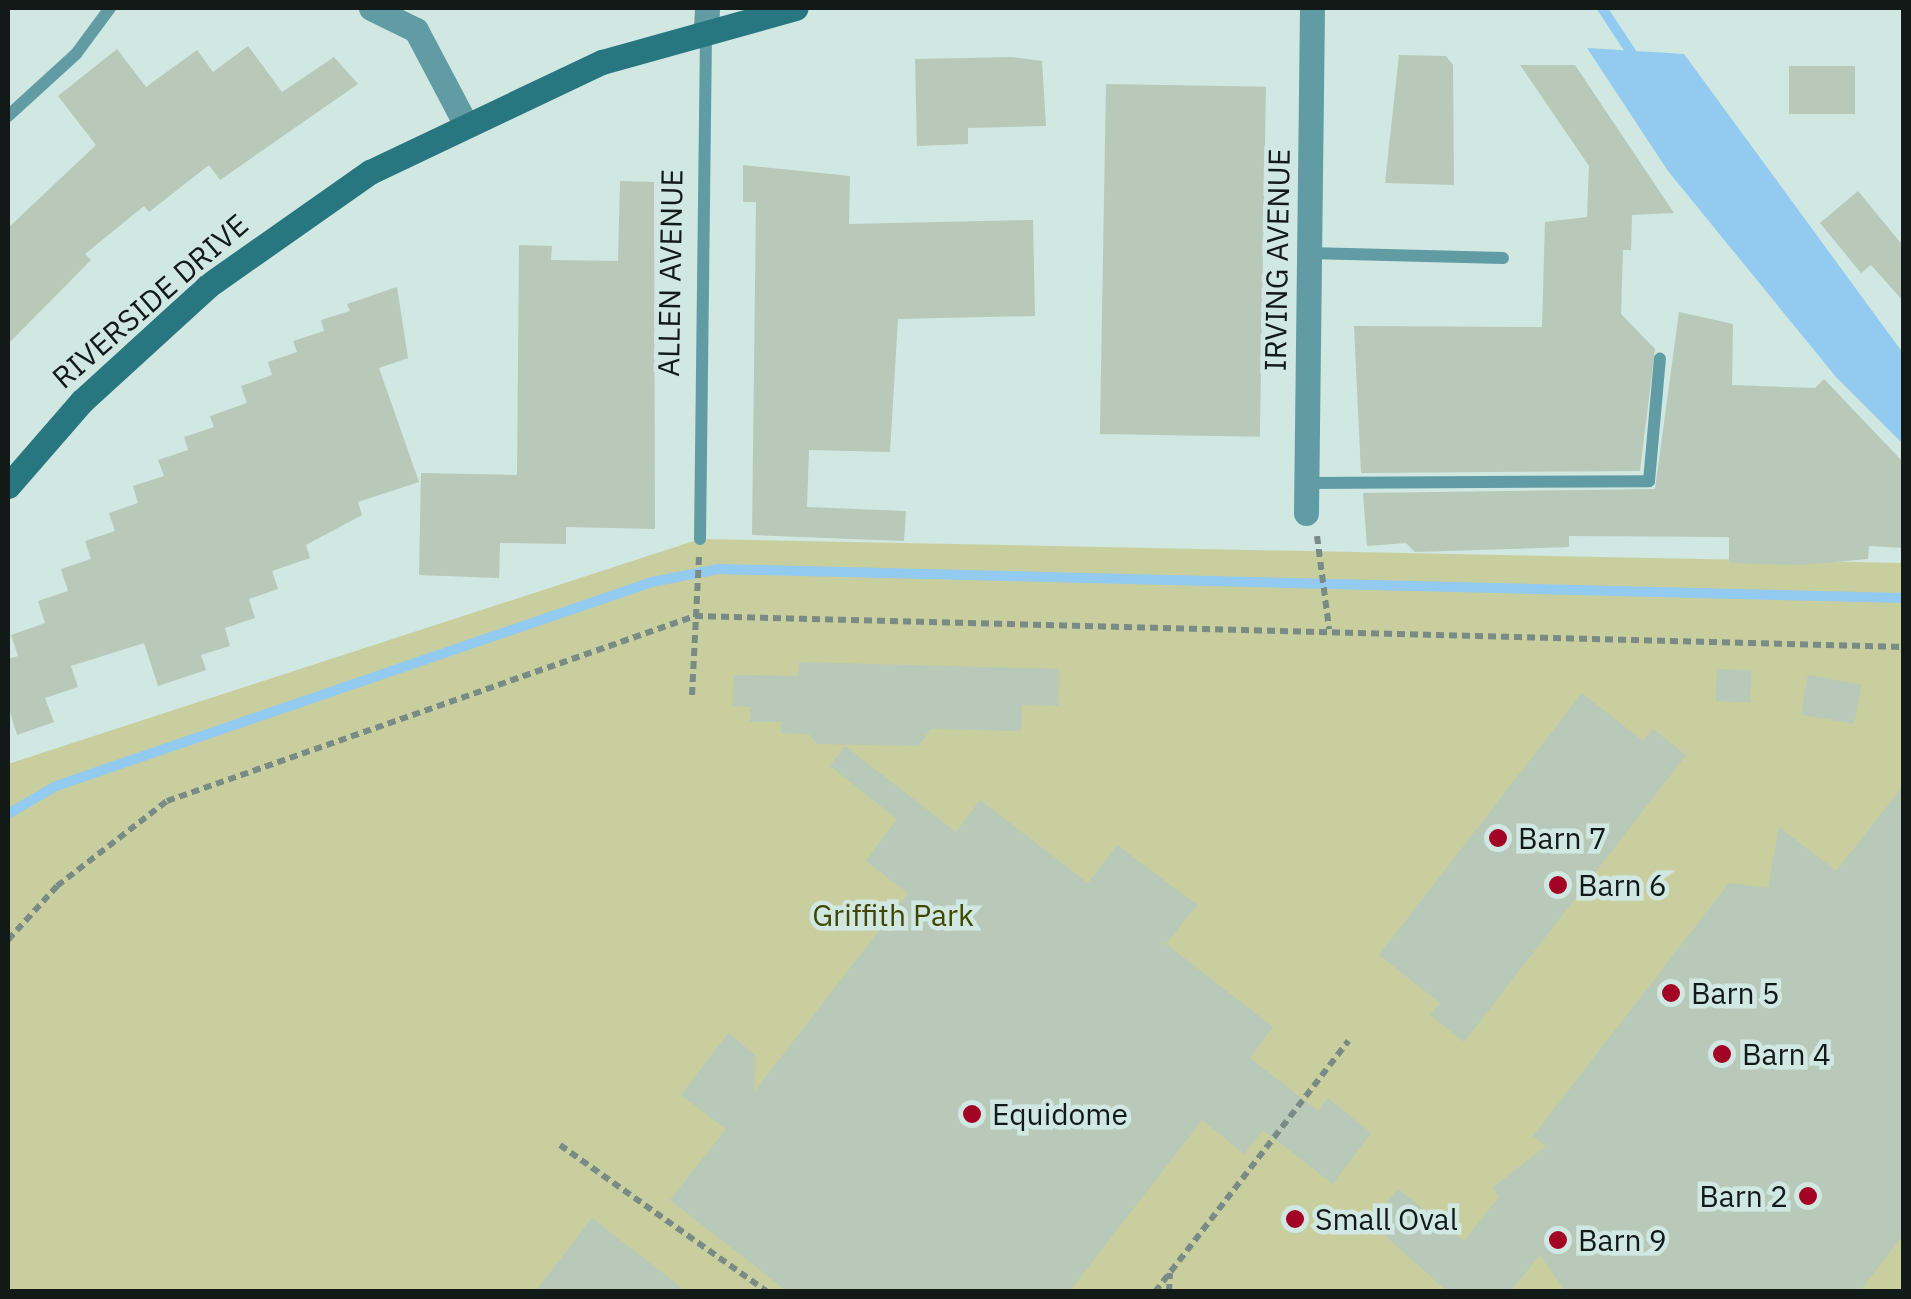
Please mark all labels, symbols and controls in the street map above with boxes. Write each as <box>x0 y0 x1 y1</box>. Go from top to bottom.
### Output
street label: IRVING AVENUE <box>1257 148 1297 372</box>
street label: ALLEN AVENUE <box>650 169 690 377</box>
street label: RIVERSIDE DRIVE <box>45 206 255 396</box>
place label: Barn 7 <box>1518 820 1607 856</box>
marker: Barn 7 <box>1487 827 1509 849</box>
place label: Barn 6 <box>1578 867 1667 903</box>
marker: Barn 6 <box>1547 874 1569 896</box>
park label: Griffith Park <box>812 897 974 933</box>
place label: Barn 5 <box>1691 975 1780 1011</box>
marker: Barn 5 <box>1660 982 1682 1004</box>
place label: Barn 4 <box>1742 1036 1831 1072</box>
marker: Barn 4 <box>1711 1043 1733 1065</box>
place label: Equidome <box>992 1096 1128 1132</box>
marker: Equidome <box>961 1103 983 1125</box>
place label: Barn 2 <box>1699 1178 1788 1214</box>
marker: Barn 2 <box>1797 1185 1819 1207</box>
place label: Small Oval <box>1315 1201 1458 1237</box>
marker: Small Oval <box>1284 1208 1306 1230</box>
place label: Barn 9 <box>1578 1222 1667 1258</box>
marker: Barn 9 <box>1547 1229 1569 1251</box>

